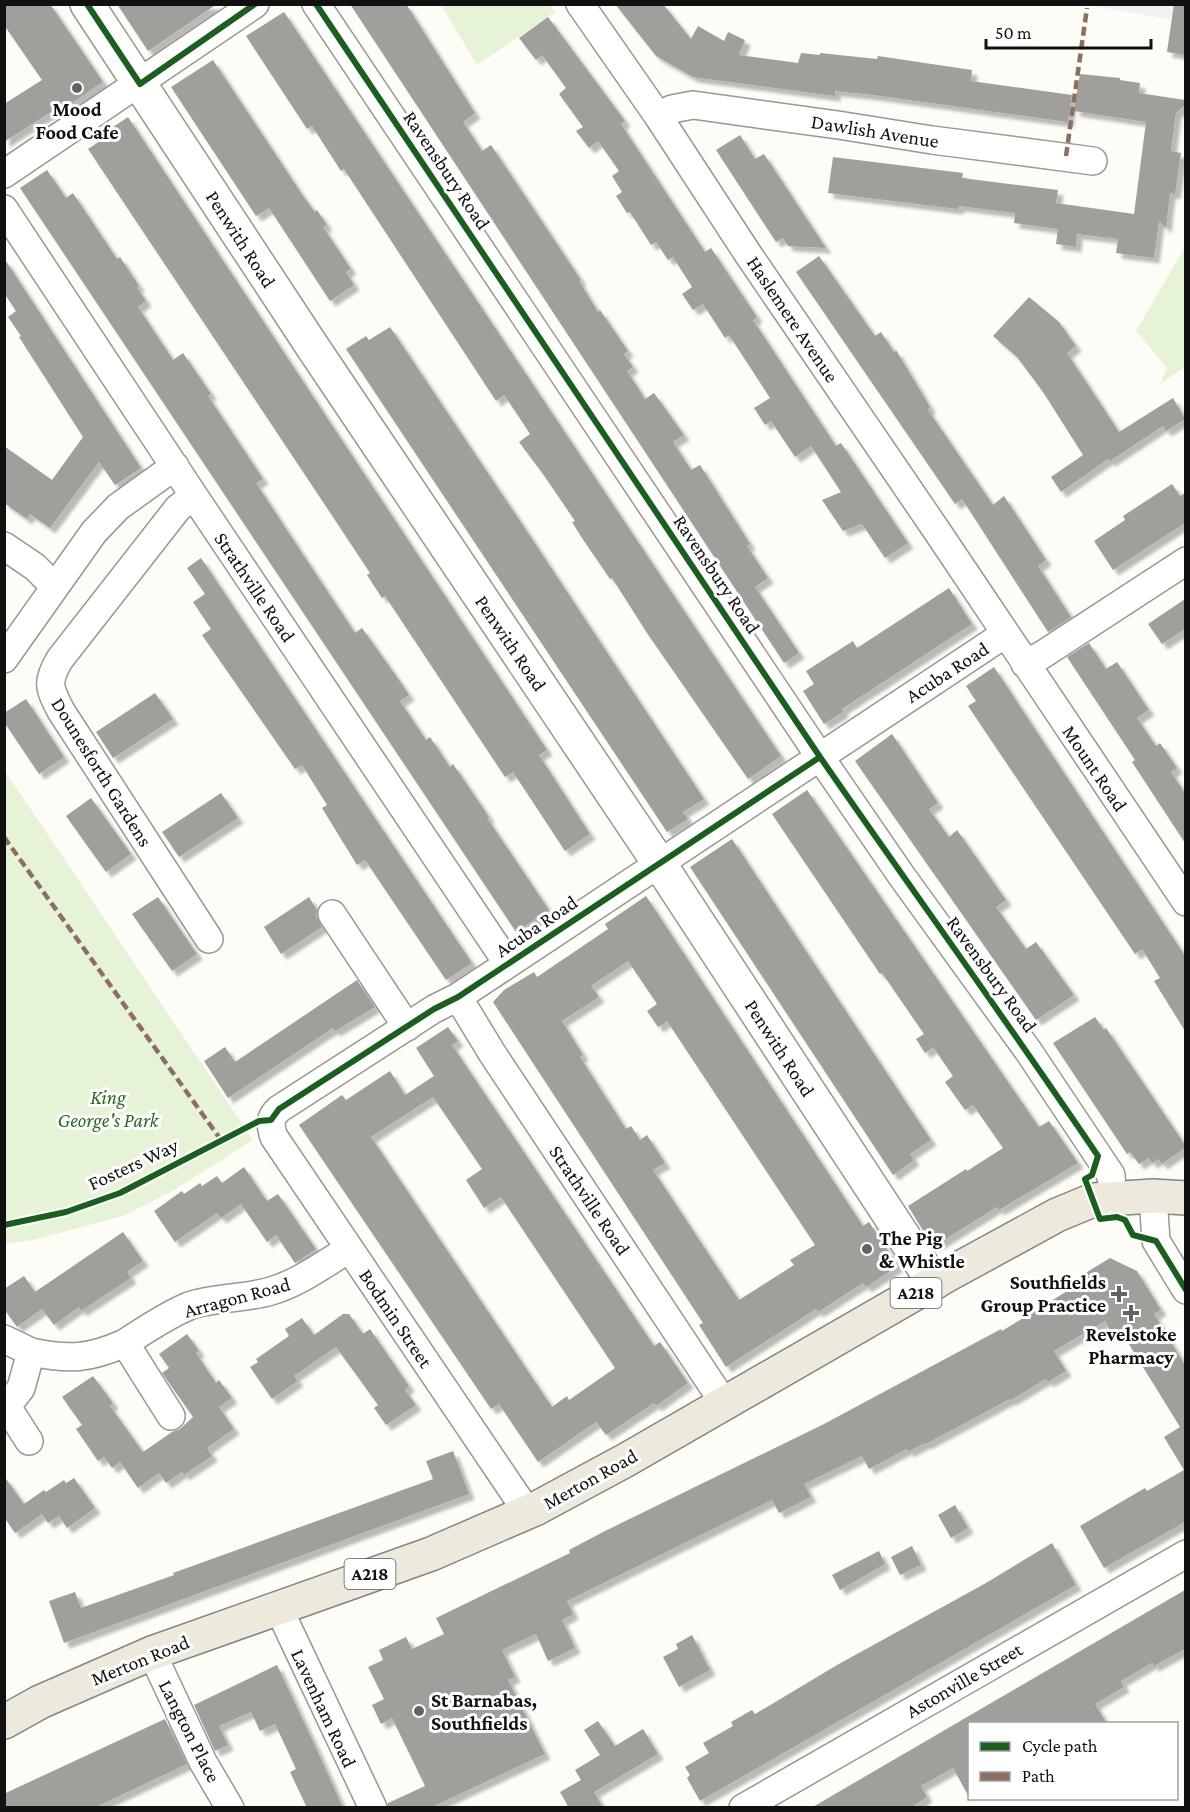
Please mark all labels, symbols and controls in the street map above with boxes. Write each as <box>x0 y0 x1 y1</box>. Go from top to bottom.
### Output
scale bar <box>986 12 1151 50</box>
text: 50 m <box>995 23 1032 43</box>
marker: Mood Food Cafe <box>70 81 84 95</box>
place label: Mood Food Cafe <box>36 98 118 143</box>
street label: Ravensbury Road <box>398 107 495 234</box>
street label: Dawlish Avenue <box>810 110 941 152</box>
street label: Penwith Road <box>202 187 281 292</box>
street label: Haslemere Avenue <box>743 252 843 386</box>
street label: Ravensbury Road <box>668 511 765 638</box>
street label: Strathville Road <box>210 528 300 646</box>
street label: Penwith Road <box>471 591 551 695</box>
street label: Acuba Road <box>902 637 993 707</box>
street label: Dounesforth Gardens <box>47 693 157 851</box>
street label: Mount Road <box>1058 721 1132 815</box>
street label: Acuba Road <box>491 890 582 961</box>
street label: Ravensbury Road <box>942 912 1042 1037</box>
street label: Penwith Road <box>741 996 820 1101</box>
park label: King George's Park <box>58 1086 160 1132</box>
street label: Fosters Way <box>84 1133 183 1195</box>
street label: Strathville Road <box>545 1141 635 1259</box>
place label: The Pig & Whistle <box>879 1227 965 1272</box>
marker: The Pig & Whistle <box>860 1242 874 1256</box>
street label: Bodmin Street <box>355 1265 437 1372</box>
place label: Southfields Group Practice <box>980 1271 1106 1316</box>
street label: Arragon Road <box>182 1272 293 1323</box>
road number: A218 <box>890 1278 942 1308</box>
marker: Southfields Group Practice <box>1110 1285 1128 1303</box>
marker: Revelstoke Pharmacy <box>1124 1306 1138 1320</box>
place label: Revelstoke Pharmacy <box>1085 1323 1177 1368</box>
street label: Merton Road <box>539 1444 641 1514</box>
road number: A218 <box>344 1559 395 1589</box>
street label: Merton Road <box>88 1630 193 1690</box>
street label: Astonville Street <box>902 1638 1026 1722</box>
street label: Lavenham Road <box>287 1645 361 1771</box>
street label: Langton Place <box>154 1676 225 1787</box>
place label: St Barnabas, Southfields <box>431 1689 537 1734</box>
marker: St Barnabas, Southfields <box>412 1704 426 1718</box>
legend <box>968 1722 1178 1800</box>
text: Cycle path <box>1022 1736 1098 1756</box>
text: Path <box>1022 1766 1055 1786</box>

